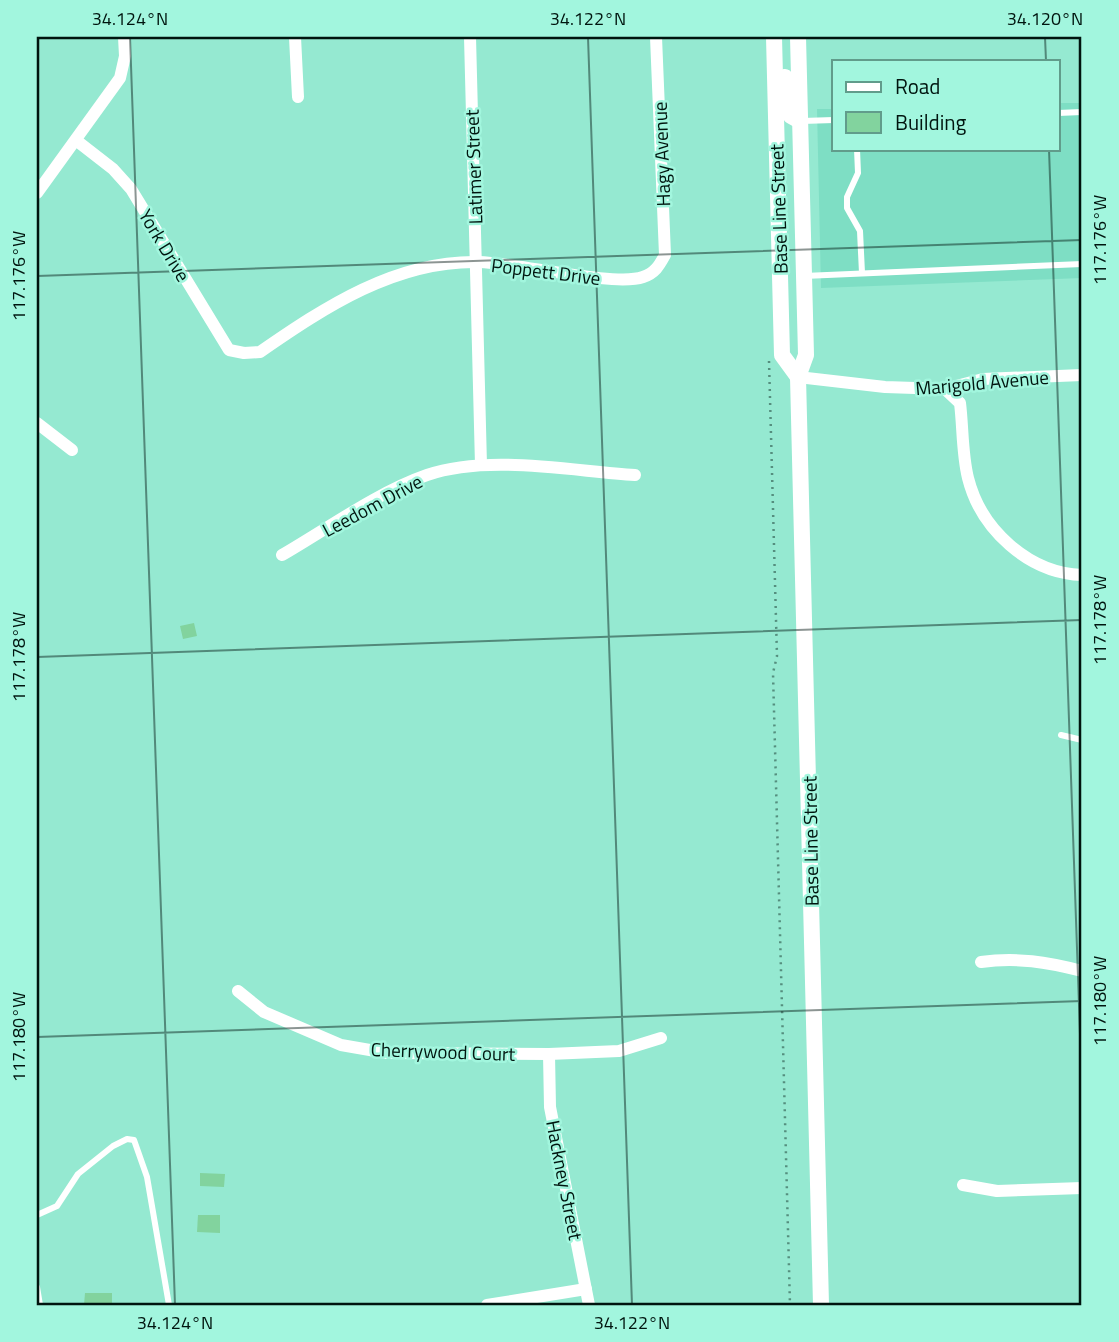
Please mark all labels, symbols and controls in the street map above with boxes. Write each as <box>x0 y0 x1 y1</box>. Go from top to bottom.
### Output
text: 34.124°N <box>92 5 168 32</box>
text: 34.122°N <box>550 5 626 32</box>
text: 34.120°N <box>1007 5 1083 32</box>
legend <box>832 60 1060 150</box>
text: Road <box>895 70 940 102</box>
street label: Hagy Avenue <box>645 101 677 207</box>
text: Building <box>895 106 967 138</box>
street label: Latimer Street <box>456 109 489 225</box>
street label: Base Line Street <box>761 143 795 274</box>
text: 117.176°W <box>1086 195 1113 285</box>
street label: York Drive <box>132 203 198 287</box>
text: 117.176°W <box>5 231 32 321</box>
street label: Poppett Drive <box>490 250 602 292</box>
street label: Marigold Avenue <box>914 362 1050 402</box>
street label: Leedom Drive <box>317 466 427 544</box>
text: 117.178°W <box>1086 575 1113 665</box>
text: 117.178°W <box>5 612 32 702</box>
street label: Base Line Street <box>794 775 826 906</box>
text: 117.180°W <box>1086 956 1113 1046</box>
text: 117.180°W <box>5 992 32 1082</box>
street label: Cherrywood Court <box>370 1034 516 1068</box>
street label: Hackney Street <box>539 1117 591 1243</box>
text: 34.124°N <box>137 1309 213 1336</box>
text: 34.122°N <box>594 1309 670 1336</box>

